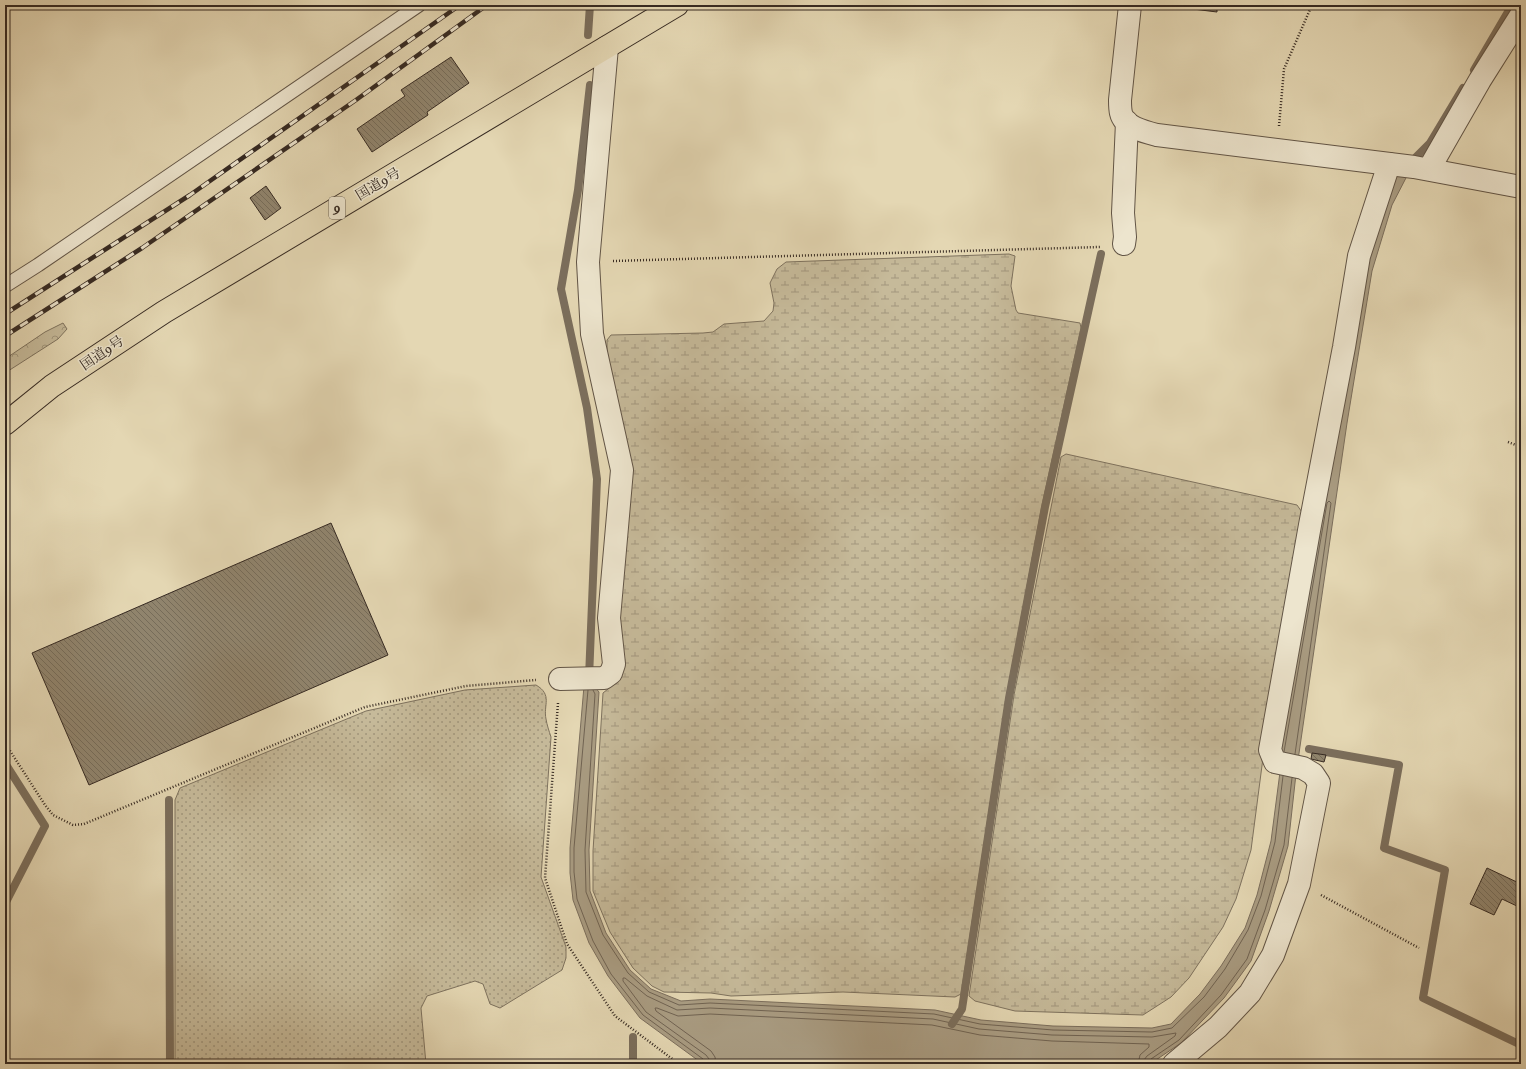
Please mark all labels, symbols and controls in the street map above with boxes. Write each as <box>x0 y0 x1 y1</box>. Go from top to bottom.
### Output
street label: 国道9号 <box>353 164 403 204</box>
road number: 9 <box>329 197 345 219</box>
street label: 国道9号 <box>77 332 127 374</box>

